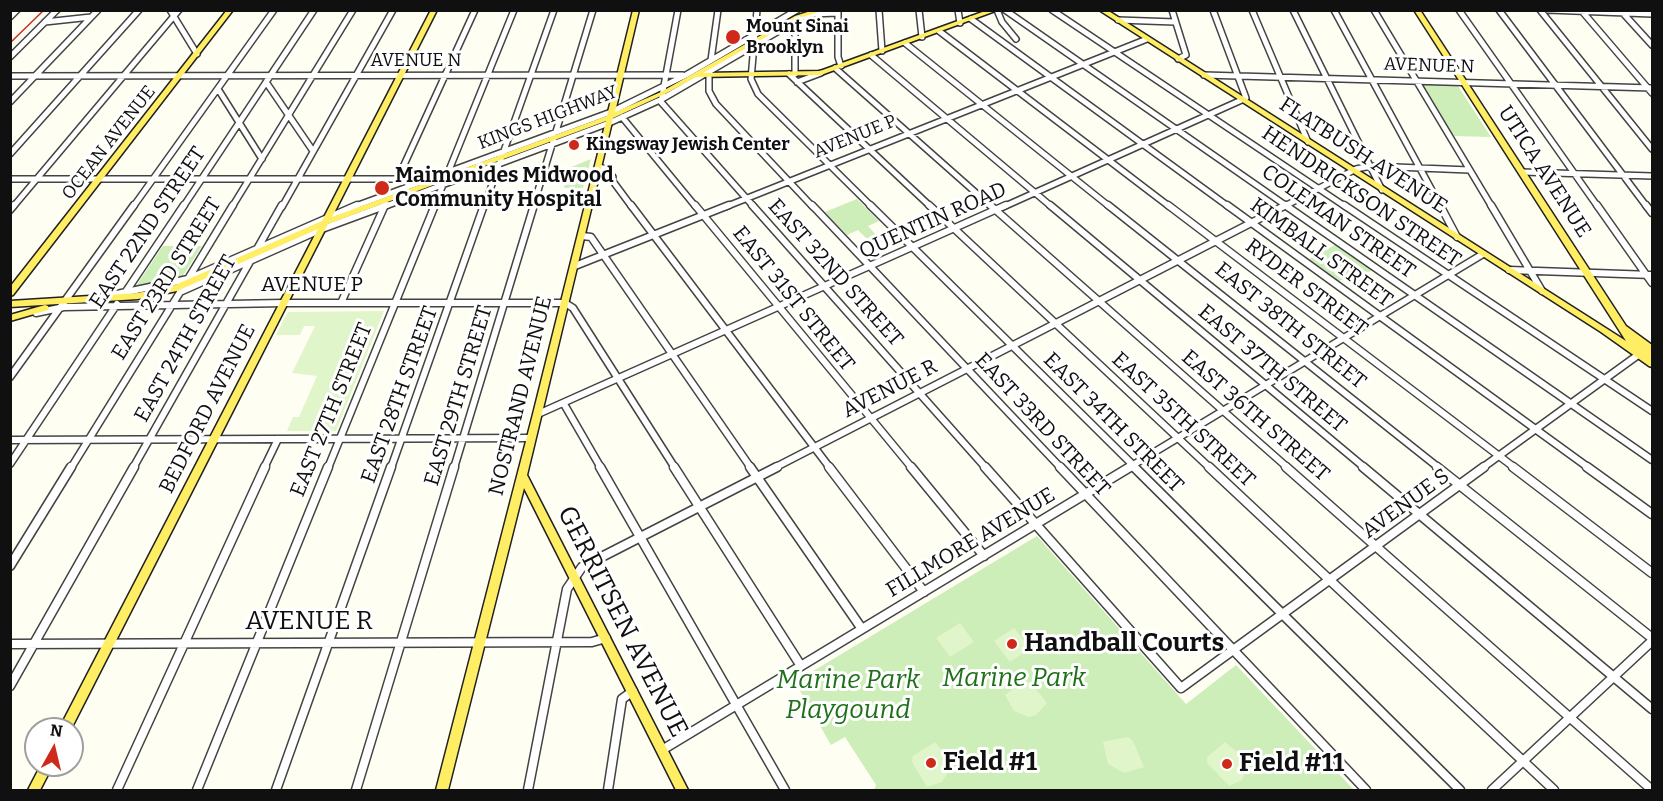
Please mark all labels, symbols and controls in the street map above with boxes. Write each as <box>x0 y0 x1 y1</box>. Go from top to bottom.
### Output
place label: Mount Sinai Brooklyn <box>746 16 849 58</box>
marker: Mount Sinai Brooklyn <box>724 28 742 46</box>
street label: AVENUE N <box>371 50 461 72</box>
street label: AVENUE N <box>1383 54 1475 78</box>
street label: KINGS HIGHWAY <box>475 81 621 155</box>
street label: OCEAN AVENUE <box>58 82 160 204</box>
street label: FLATBUSH AVENUE <box>1274 92 1452 220</box>
street label: UTICA AVENUE <box>1492 101 1596 243</box>
street label: AVENUE P <box>810 111 900 163</box>
street label: HENDRICKSON STREET <box>1257 121 1465 273</box>
place label: Kingsway Jewish Center <box>586 134 790 156</box>
marker: Kingsway Jewish Center <box>567 138 581 152</box>
street label: EAST 22ND STREET <box>85 143 211 313</box>
street label: COLEMAN STREET <box>1256 160 1420 284</box>
place label: Maimonides Midwood Community Hospital <box>395 163 614 213</box>
street label: QUENTIN ROAD <box>855 177 1011 265</box>
marker: Maimonides Midwood Community Hospital <box>373 179 391 197</box>
street label: EAST 23RD STREET <box>107 193 227 365</box>
street label: KIMBALL STREET <box>1245 193 1397 313</box>
street label: EAST 32ND STREET <box>762 194 908 352</box>
street label: EAST 31ST STREET <box>727 221 859 377</box>
street label: RYDER STREET <box>1240 234 1372 342</box>
street label: EAST 24TH STREET <box>130 251 242 427</box>
street label: EAST 38TH STREET <box>1209 257 1371 395</box>
street label: AVENUE P <box>261 272 363 298</box>
street label: NOSTRAND AVENUE <box>484 294 558 498</box>
street label: EAST 37TH STREET <box>1193 300 1351 438</box>
street label: EAST 28TH STREET <box>356 303 444 487</box>
street label: EAST 29TH STREET <box>420 303 498 489</box>
street label: BEDFORD AVENUE <box>154 320 262 498</box>
street label: EAST 27TH STREET <box>286 320 378 500</box>
street label: EAST 36TH STREET <box>1176 345 1334 487</box>
street label: EAST 35TH STREET <box>1106 347 1260 493</box>
street label: EAST 33RD STREET <box>969 348 1115 502</box>
street label: EAST 34TH STREET <box>1038 348 1188 498</box>
street label: AVENUE R <box>838 354 942 424</box>
street label: AVENUE S <box>1357 464 1455 544</box>
street label: FILLMORE AVENUE <box>882 483 1060 603</box>
street label: GERRITSEN AVENUE <box>550 501 694 743</box>
street label: AVENUE R <box>245 606 373 638</box>
place label: Handball Courts <box>1024 628 1224 660</box>
marker: Handball Courts <box>1005 637 1019 651</box>
park label: Marine Park <box>942 663 1086 695</box>
park label: Marine Park Playgound <box>776 665 920 726</box>
north arrow <box>24 717 84 777</box>
text: N <box>49 720 64 741</box>
place label: Field #1 <box>943 747 1037 779</box>
place label: Field #11 <box>1239 748 1344 780</box>
marker: Field #1 <box>924 756 938 770</box>
marker: Field #11 <box>1220 757 1234 771</box>

